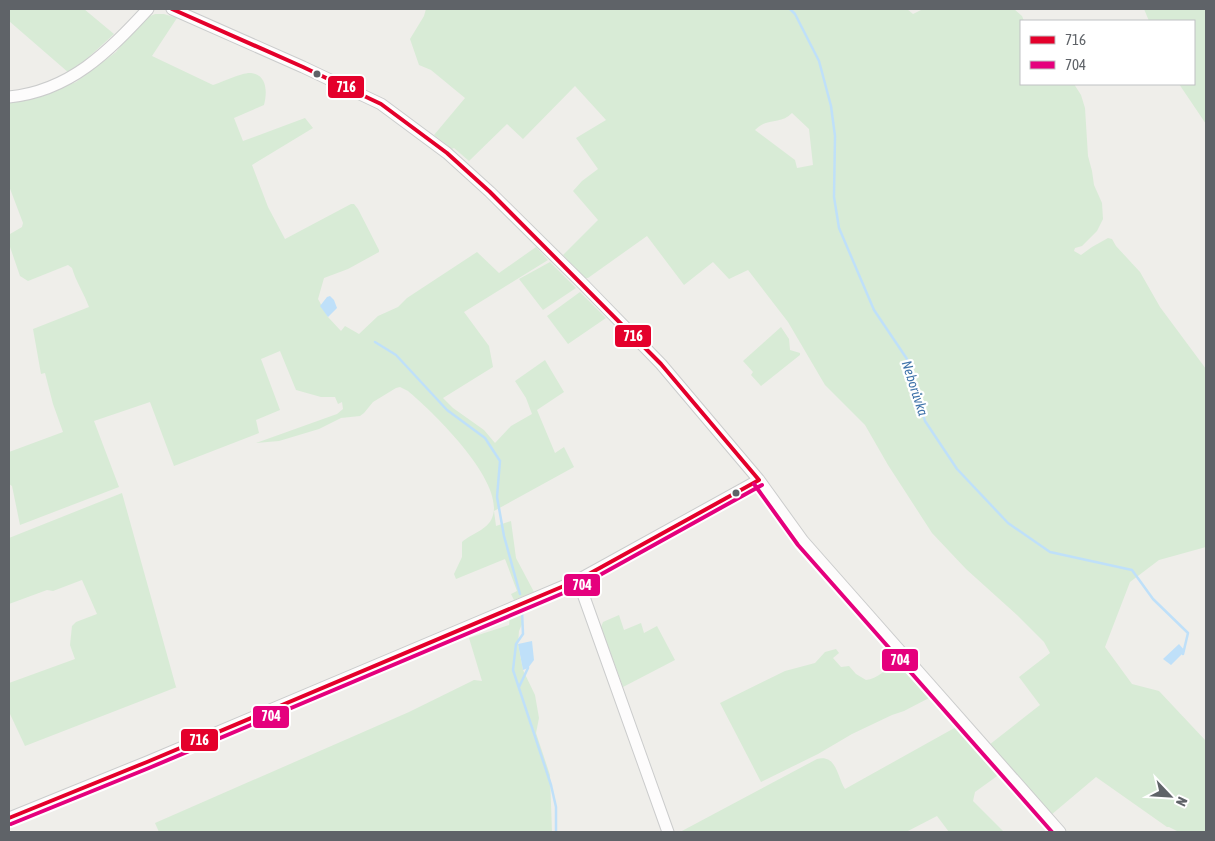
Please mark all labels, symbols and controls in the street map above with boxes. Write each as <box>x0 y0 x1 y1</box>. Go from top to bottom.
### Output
legend <box>1020 20 1195 85</box>
text: 716 <box>1065 31 1086 48</box>
text: 704 <box>1065 56 1086 73</box>
unlabelled marker <box>312 69 322 79</box>
line badge: 716 <box>327 75 365 99</box>
text: 716 <box>336 79 356 95</box>
line badge: 716 <box>614 324 652 348</box>
text: 716 <box>623 328 643 344</box>
water label: Neborůvka <box>899 358 932 418</box>
unlabelled marker <box>731 488 741 498</box>
line badge: 704 <box>563 573 601 597</box>
text: 704 <box>572 577 592 593</box>
line badge: 704 <box>881 648 919 672</box>
text: 704 <box>890 652 910 668</box>
line badge: 704 <box>252 705 290 729</box>
text: 704 <box>261 708 281 724</box>
line badge: 716 <box>180 728 219 752</box>
text: 716 <box>189 732 209 748</box>
north arrow <box>1145 771 1195 821</box>
text: N <box>1173 794 1191 809</box>

